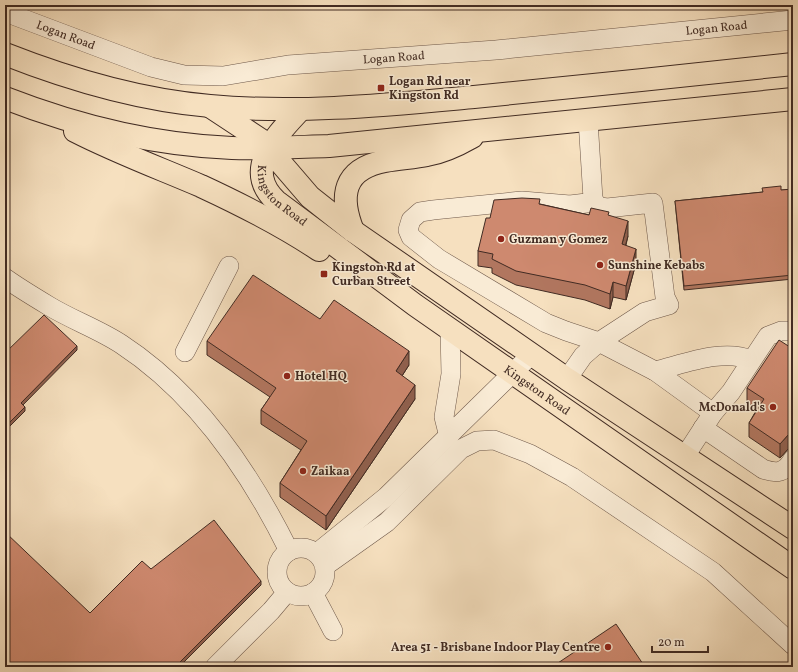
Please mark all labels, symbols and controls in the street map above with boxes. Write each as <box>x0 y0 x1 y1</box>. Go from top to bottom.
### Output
street label: Logan Road <box>34 17 97 54</box>
street label: Logan Road <box>685 18 748 40</box>
street label: Logan Road <box>362 48 426 69</box>
place label: Logan Rd near Kingston Rd <box>389 74 471 104</box>
marker: Logan Rd near Kingston Rd <box>376 83 386 93</box>
street label: Kingston Road <box>253 164 310 231</box>
place label: Guzman y Gomez <box>509 232 607 248</box>
marker: Guzman y Gomez <box>496 234 506 244</box>
place label: Sunshine Kebabs <box>608 258 705 274</box>
place label: Kingston Rd at Curban Street <box>332 260 416 290</box>
marker: Sunshine Kebabs <box>595 260 605 270</box>
marker: Kingston Rd at Curban Street <box>319 269 329 279</box>
street label: Kingston Road <box>500 362 573 420</box>
place label: Hotel HQ <box>295 369 348 385</box>
marker: Hotel HQ <box>282 371 292 381</box>
place label: McDonald's <box>699 400 765 416</box>
marker: McDonald's <box>768 402 778 412</box>
place label: Zaikaa <box>311 464 350 480</box>
marker: Zaikaa <box>298 466 308 476</box>
scale bar <box>652 628 708 654</box>
text: 20 m <box>658 635 685 651</box>
place label: Area 51 - Brisbane Indoor Play Centre <box>391 640 600 656</box>
marker: Area 51 - Brisbane Indoor Play Centre <box>603 642 613 652</box>

